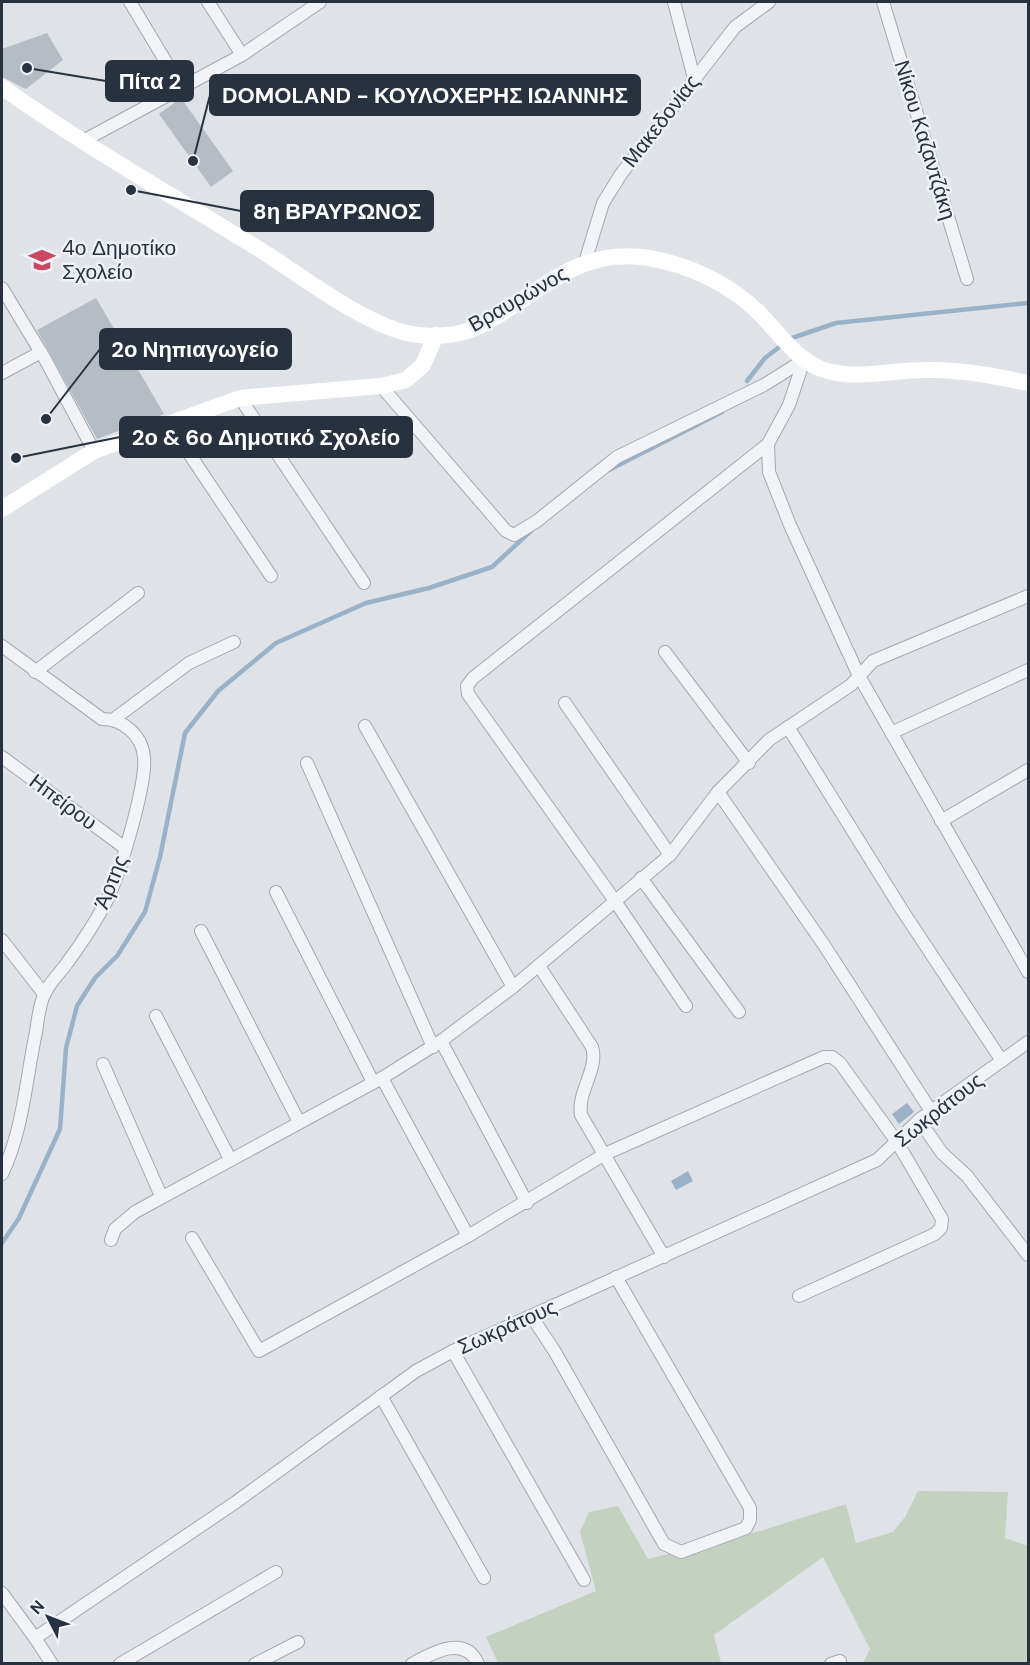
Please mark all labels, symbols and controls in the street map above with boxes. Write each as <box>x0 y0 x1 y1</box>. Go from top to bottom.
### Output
street label: Νίκου Καζαντζάκη <box>887 57 963 223</box>
callout: Πίτα 2 <box>106 61 193 101</box>
text: Πίτα 2 <box>119 67 181 96</box>
street label: Μακεδονίας <box>616 69 706 173</box>
callout: DOMOLAND - ΚΟΥΛΟΧΕΡΗΣ ΙΩΑΝΝΗΣ <box>210 75 640 115</box>
text: DOMOLAND - ΚΟΥΛΟΧΕΡΗΣ ΙΩΑΝΝΗΣ <box>222 81 628 110</box>
callout: 8η ΒΡΑΥΡΩΝΟΣ <box>241 191 433 231</box>
text: 8η ΒΡΑΥΡΩΝΟΣ <box>253 197 421 226</box>
place label: 4ο Δημοτίκο Σχολείο <box>62 234 176 286</box>
school or university icon: 4ο Δημοτίκο Σχολείο <box>27 245 57 275</box>
street label: Βραυρώνος <box>463 259 573 339</box>
callout: 2ο Νηπιαγωγείο <box>100 329 291 369</box>
text: 2ο Νηπιαγωγείο <box>111 335 279 364</box>
callout: 2ο & 6ο Δημοτικό Σχολείο <box>120 417 412 457</box>
text: 2ο & 6ο Δημοτικό Σχολείο <box>132 423 400 452</box>
street label: Ηπείρου <box>23 767 103 837</box>
street label: Άρτης <box>88 851 134 913</box>
street label: Σωκράτους <box>889 1067 989 1153</box>
street label: Σωκράτους <box>453 1293 561 1361</box>
north arrow <box>18 1587 78 1647</box>
text: N <box>26 1596 49 1619</box>

